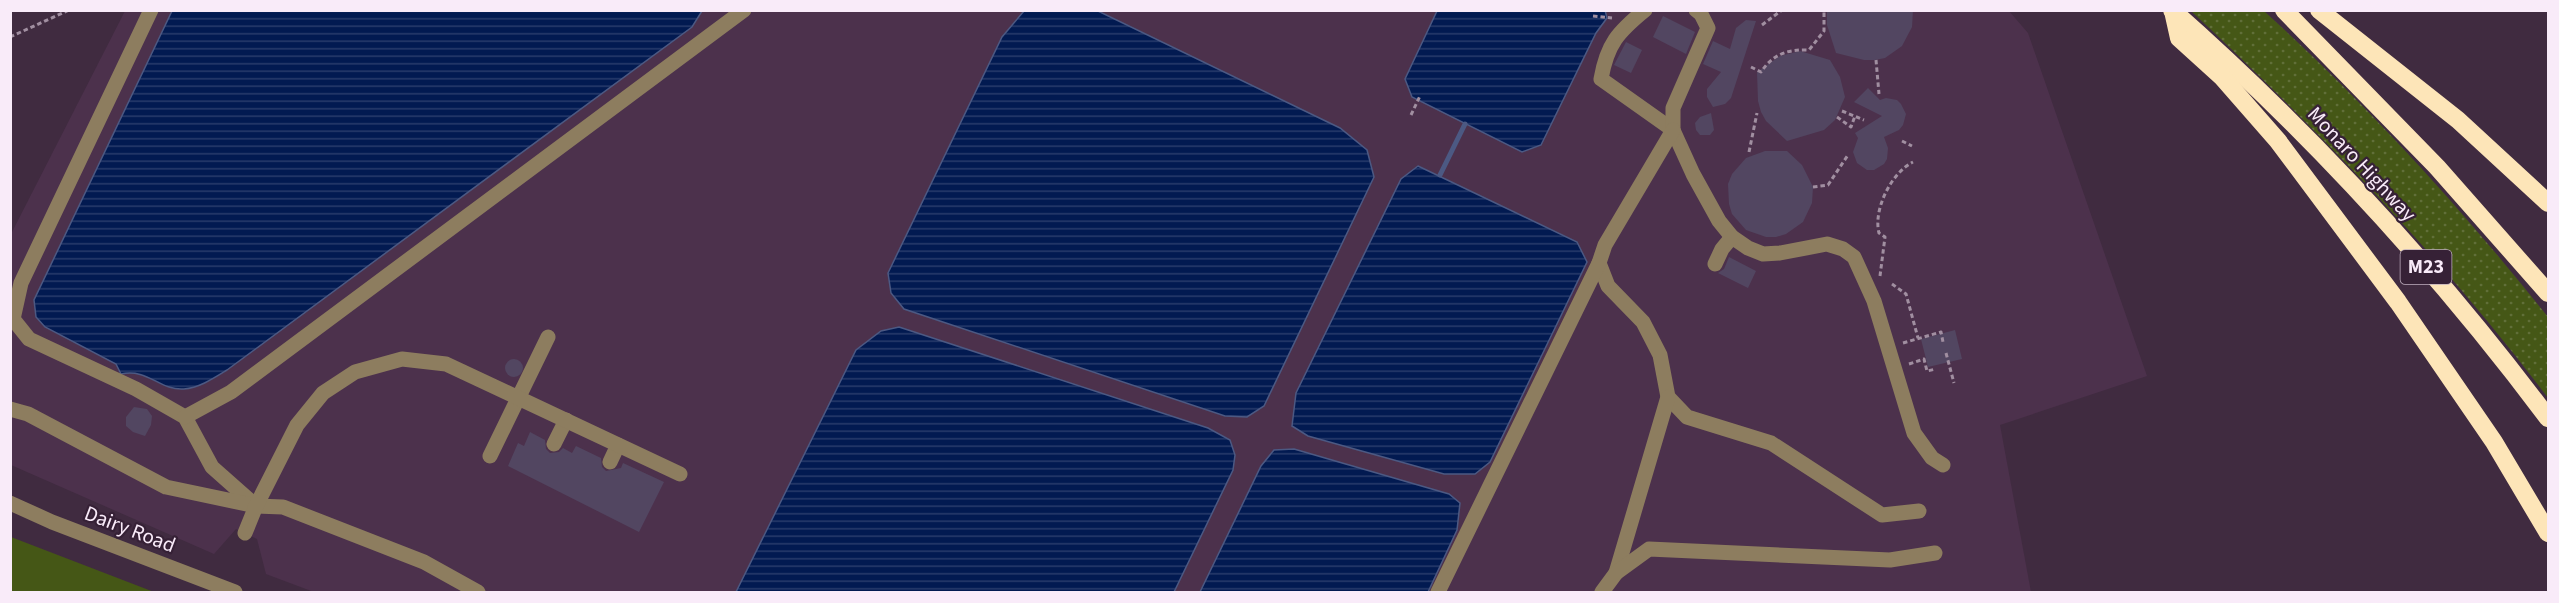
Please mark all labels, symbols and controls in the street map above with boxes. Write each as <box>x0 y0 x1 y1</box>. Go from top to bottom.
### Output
street label: Monaro Highway <box>2301 100 2423 228</box>
road number: M23 <box>2400 250 2452 284</box>
street label: Dairy Road <box>80 498 180 560</box>

